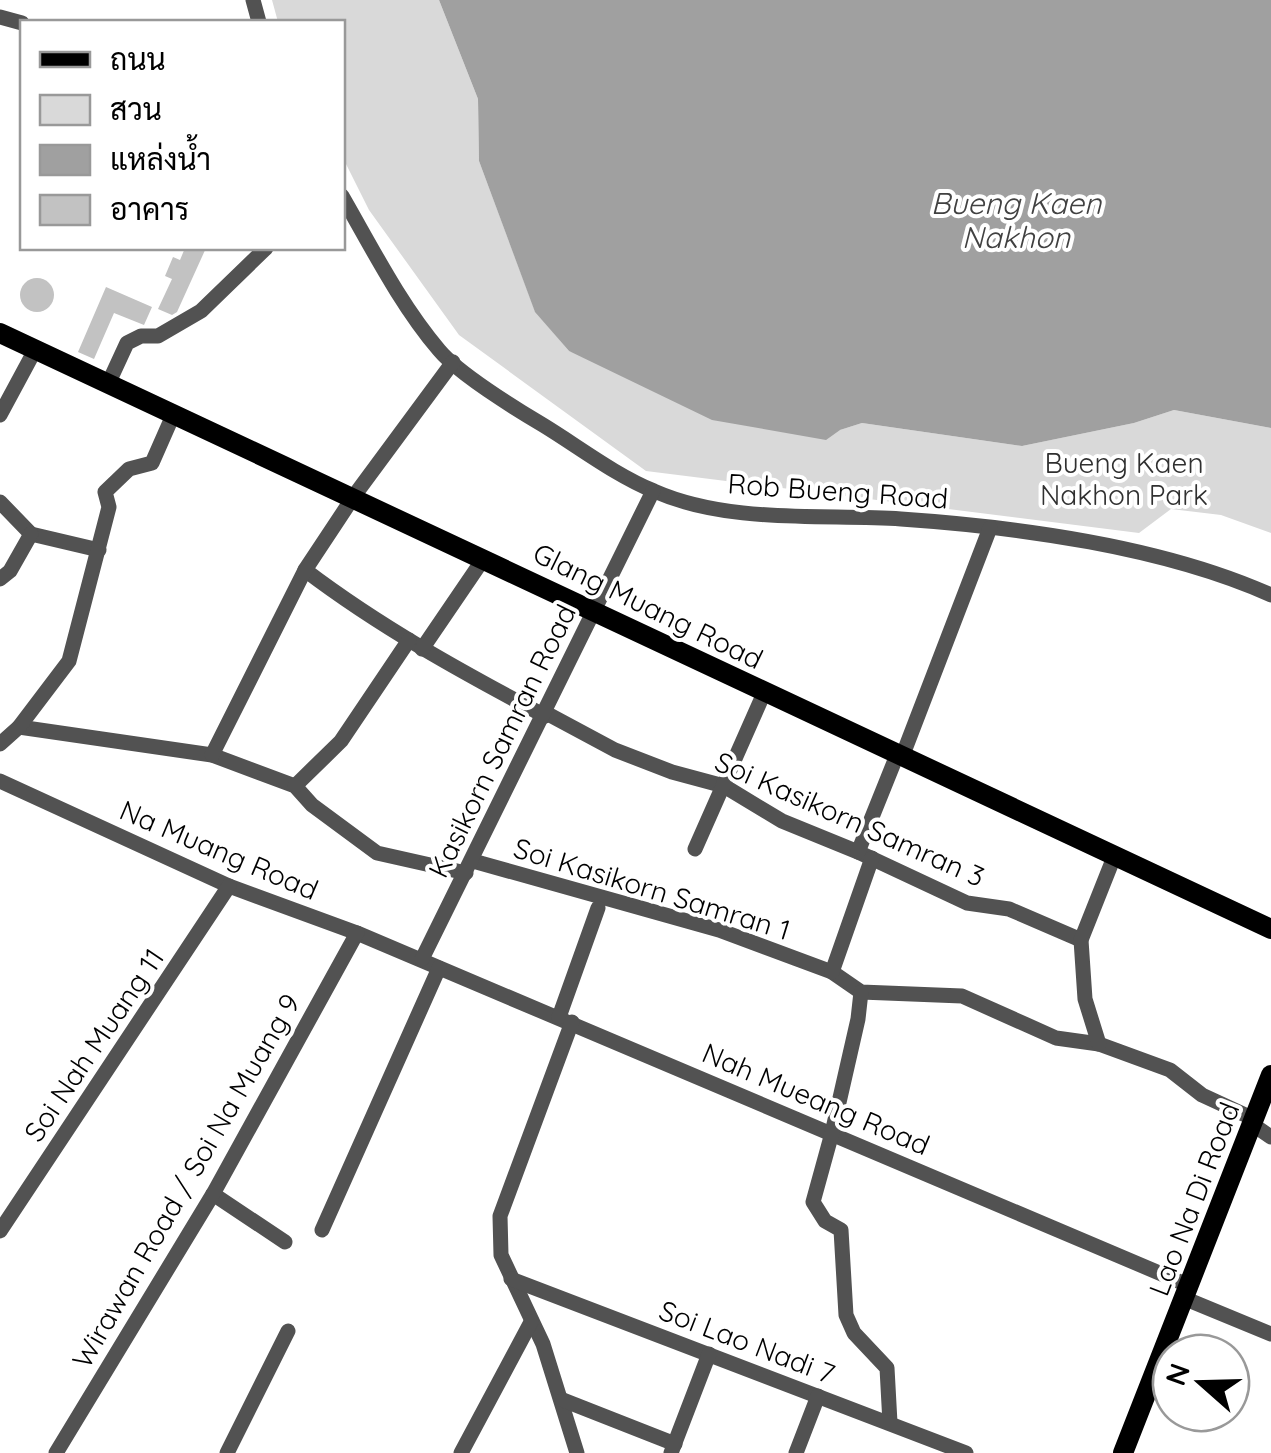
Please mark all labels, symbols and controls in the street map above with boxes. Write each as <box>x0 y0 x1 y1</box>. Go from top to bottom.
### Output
legend <box>20 20 345 250</box>
text: ถนน <box>110 40 166 78</box>
text: สวน <box>110 90 162 128</box>
text: แหล่งน้ำ <box>110 133 211 178</box>
water label: Bueng Kaen Nakhon <box>931 184 1102 256</box>
text: อาคาร <box>110 190 189 228</box>
park label: Bueng Kaen Nakhon Park <box>1040 445 1208 512</box>
street label: Rob Bueng Road <box>727 465 949 516</box>
street label: Glang Muang Road <box>528 535 769 676</box>
street label: Kasikorn Samran Road <box>420 598 583 883</box>
street label: Soi Kasikorn Samran 3 <box>710 743 990 894</box>
street label: Na Muang Road <box>115 792 324 907</box>
street label: Soi Kasikorn Samran 1 <box>510 830 794 947</box>
street label: Soi Nah Muang 11 <box>16 942 171 1148</box>
street label: Wirawan Road / Soi Na Muang 9 <box>64 988 307 1374</box>
street label: Nah Mueang Road <box>697 1035 935 1162</box>
street label: Lao Na Di Road <box>1141 1097 1247 1301</box>
street label: Soi Lao Nadi 7 <box>655 1292 840 1391</box>
north arrow <box>1151 1333 1251 1433</box>
text: N <box>1157 1359 1197 1390</box>

